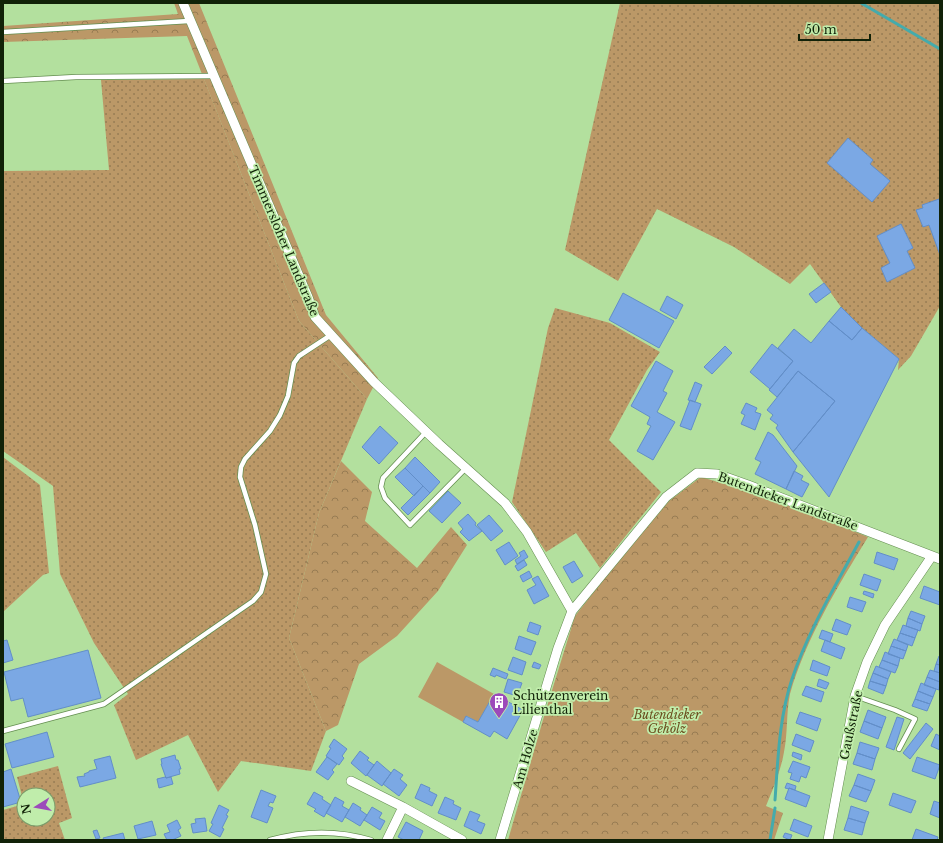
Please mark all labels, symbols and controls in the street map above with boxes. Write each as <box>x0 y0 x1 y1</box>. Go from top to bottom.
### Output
scale bar <box>799 16 870 42</box>
text: 50 m <box>805 22 837 37</box>
street label: Timmersloher Landstraße <box>245 163 323 319</box>
street label: Butendieker Landstraße <box>716 469 860 533</box>
place label: Schützenverein Lilienthal <box>513 688 608 717</box>
street label: Gaußstraße <box>836 689 866 761</box>
building icon: Schützenverein Lilienthal <box>488 691 510 719</box>
park label: Butendieker Gehölz <box>632 707 701 736</box>
street label: Am Holze <box>509 727 541 792</box>
north arrow <box>16 787 56 827</box>
text: N <box>18 802 34 815</box>

